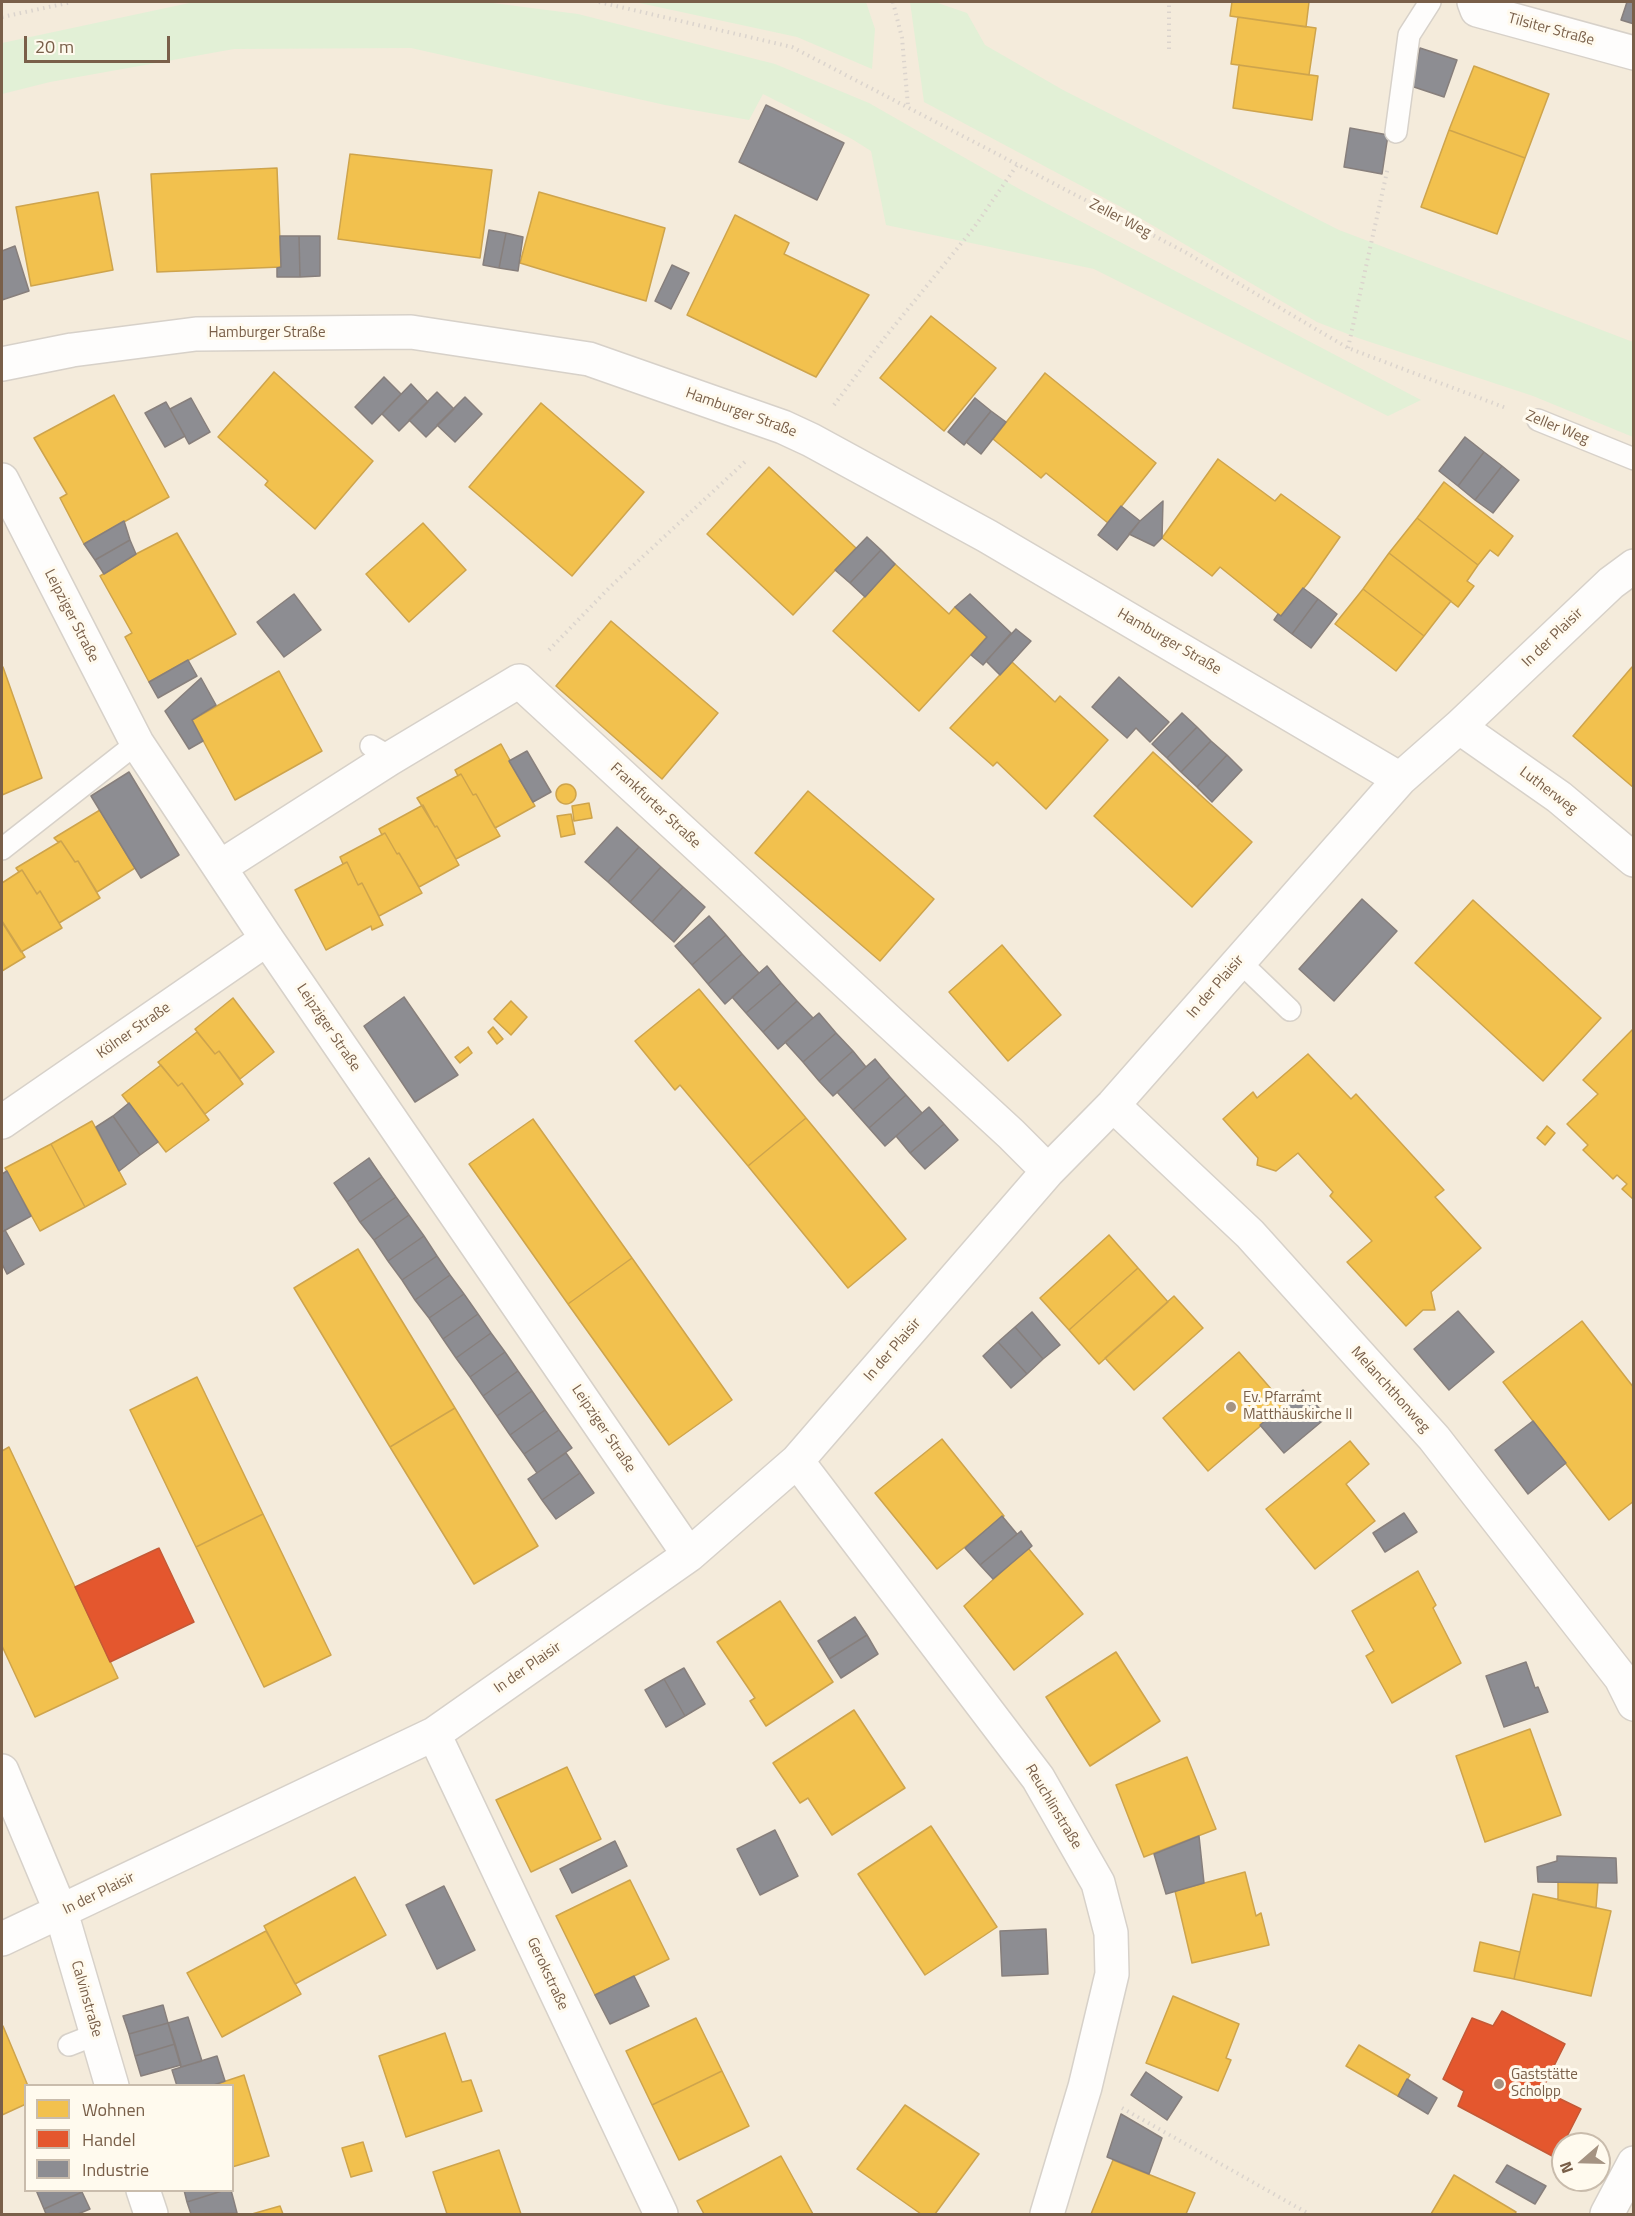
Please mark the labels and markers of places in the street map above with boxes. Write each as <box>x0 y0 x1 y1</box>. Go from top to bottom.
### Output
place label: Ev. Pfarramt Matthäuskirche II <box>1243 1389 1353 1424</box>
marker: Ev. Pfarramt Matthäuskirche II <box>1224 1400 1238 1414</box>
place label: Gaststätte Scholpp <box>1511 2066 1578 2101</box>
marker: Gaststätte Scholpp <box>1492 2077 1506 2091</box>

